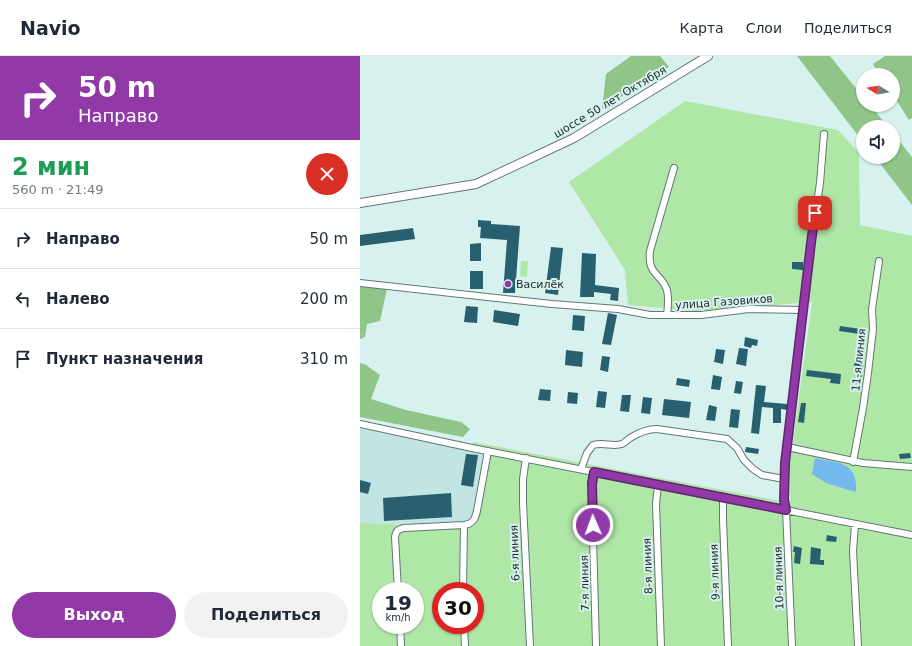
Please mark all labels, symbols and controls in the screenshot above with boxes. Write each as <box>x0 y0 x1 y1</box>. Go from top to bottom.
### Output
text: Navio <box>20 17 81 39</box>
text: Карта <box>680 20 724 36</box>
text: Слои <box>746 20 782 36</box>
text: Поделиться <box>804 20 892 36</box>
street label: шоссе 50 лет Октября <box>551 63 669 141</box>
north arrow <box>856 68 900 112</box>
map controls <box>856 68 900 164</box>
text: 50 m <box>78 71 156 104</box>
icon: right <box>12 72 64 124</box>
text: Направо <box>78 105 158 126</box>
button: sound <box>856 120 900 164</box>
text: 2 мин <box>12 153 90 181</box>
button: close <box>306 153 348 195</box>
text: 560 m · 21:49 <box>12 182 103 197</box>
pin <box>798 196 832 230</box>
icon: arrive <box>804 202 826 224</box>
icon: right <box>12 228 34 250</box>
text: Направо <box>46 230 120 248</box>
text: 50 m <box>310 230 348 248</box>
place label: Василёк <box>516 278 564 291</box>
marker: Василёк <box>503 279 513 289</box>
icon: left <box>12 288 34 310</box>
text: Налево <box>46 290 110 308</box>
text: 200 m <box>300 290 348 308</box>
street label: улица Газовиков <box>675 292 773 312</box>
street label: 11-я линия <box>849 328 869 392</box>
icon: arrive <box>12 348 34 370</box>
text: Пункт назначения <box>46 350 203 368</box>
text: 310 m <box>300 350 348 368</box>
position arrow <box>572 504 614 546</box>
street label: 6-я линия <box>508 525 522 581</box>
street label: 8-я линия <box>641 538 655 594</box>
street label: 9-я линия <box>708 544 722 600</box>
street label: 10-я линия <box>771 546 787 610</box>
street label: 7-я линия <box>578 555 592 611</box>
speed limit sign: 30 <box>432 582 484 634</box>
text: 19 <box>384 591 412 615</box>
button: Выход <box>12 592 176 638</box>
button: Поделиться <box>184 592 348 638</box>
text: km/h <box>385 612 411 623</box>

